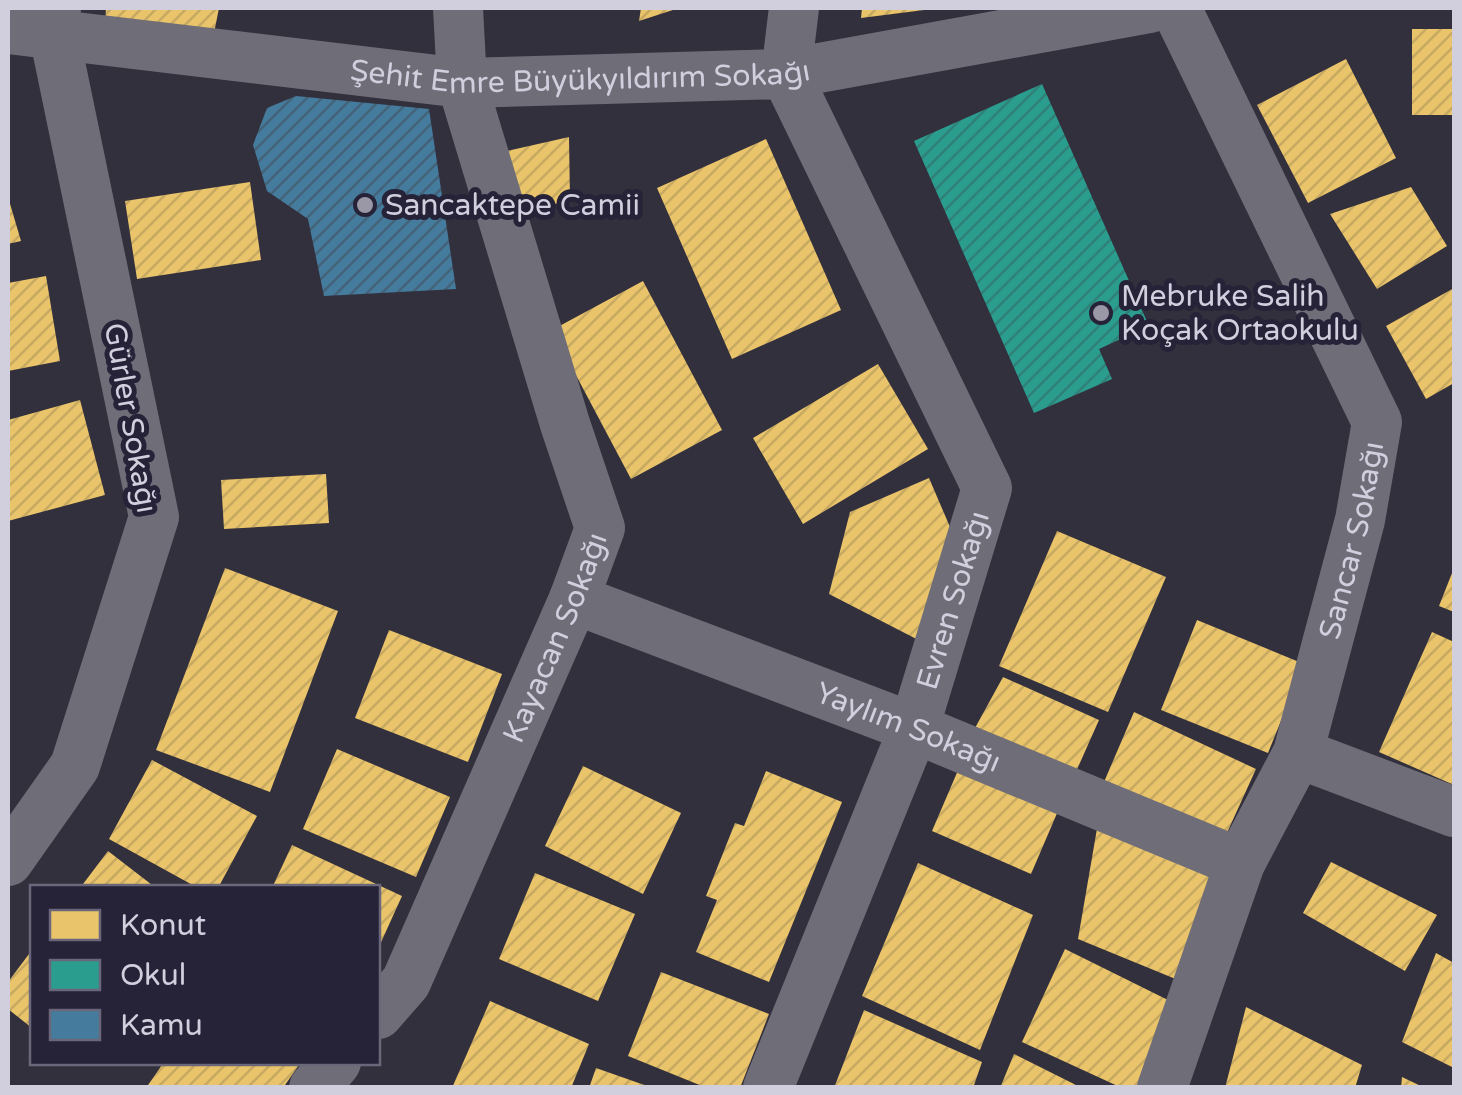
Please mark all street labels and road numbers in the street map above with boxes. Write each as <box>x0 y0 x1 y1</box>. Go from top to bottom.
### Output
street label: Şehit Emre Büyükyıldırım Sokağı <box>348 52 813 102</box>
street label: Gürler Sokağı <box>96 320 165 516</box>
street label: Sancar Sokağı <box>1311 439 1392 643</box>
street label: Evren Sokağı <box>909 507 998 694</box>
street label: Kayacan Sokağı <box>495 528 616 749</box>
street label: Yaylım Sokağı <box>810 674 1006 781</box>

